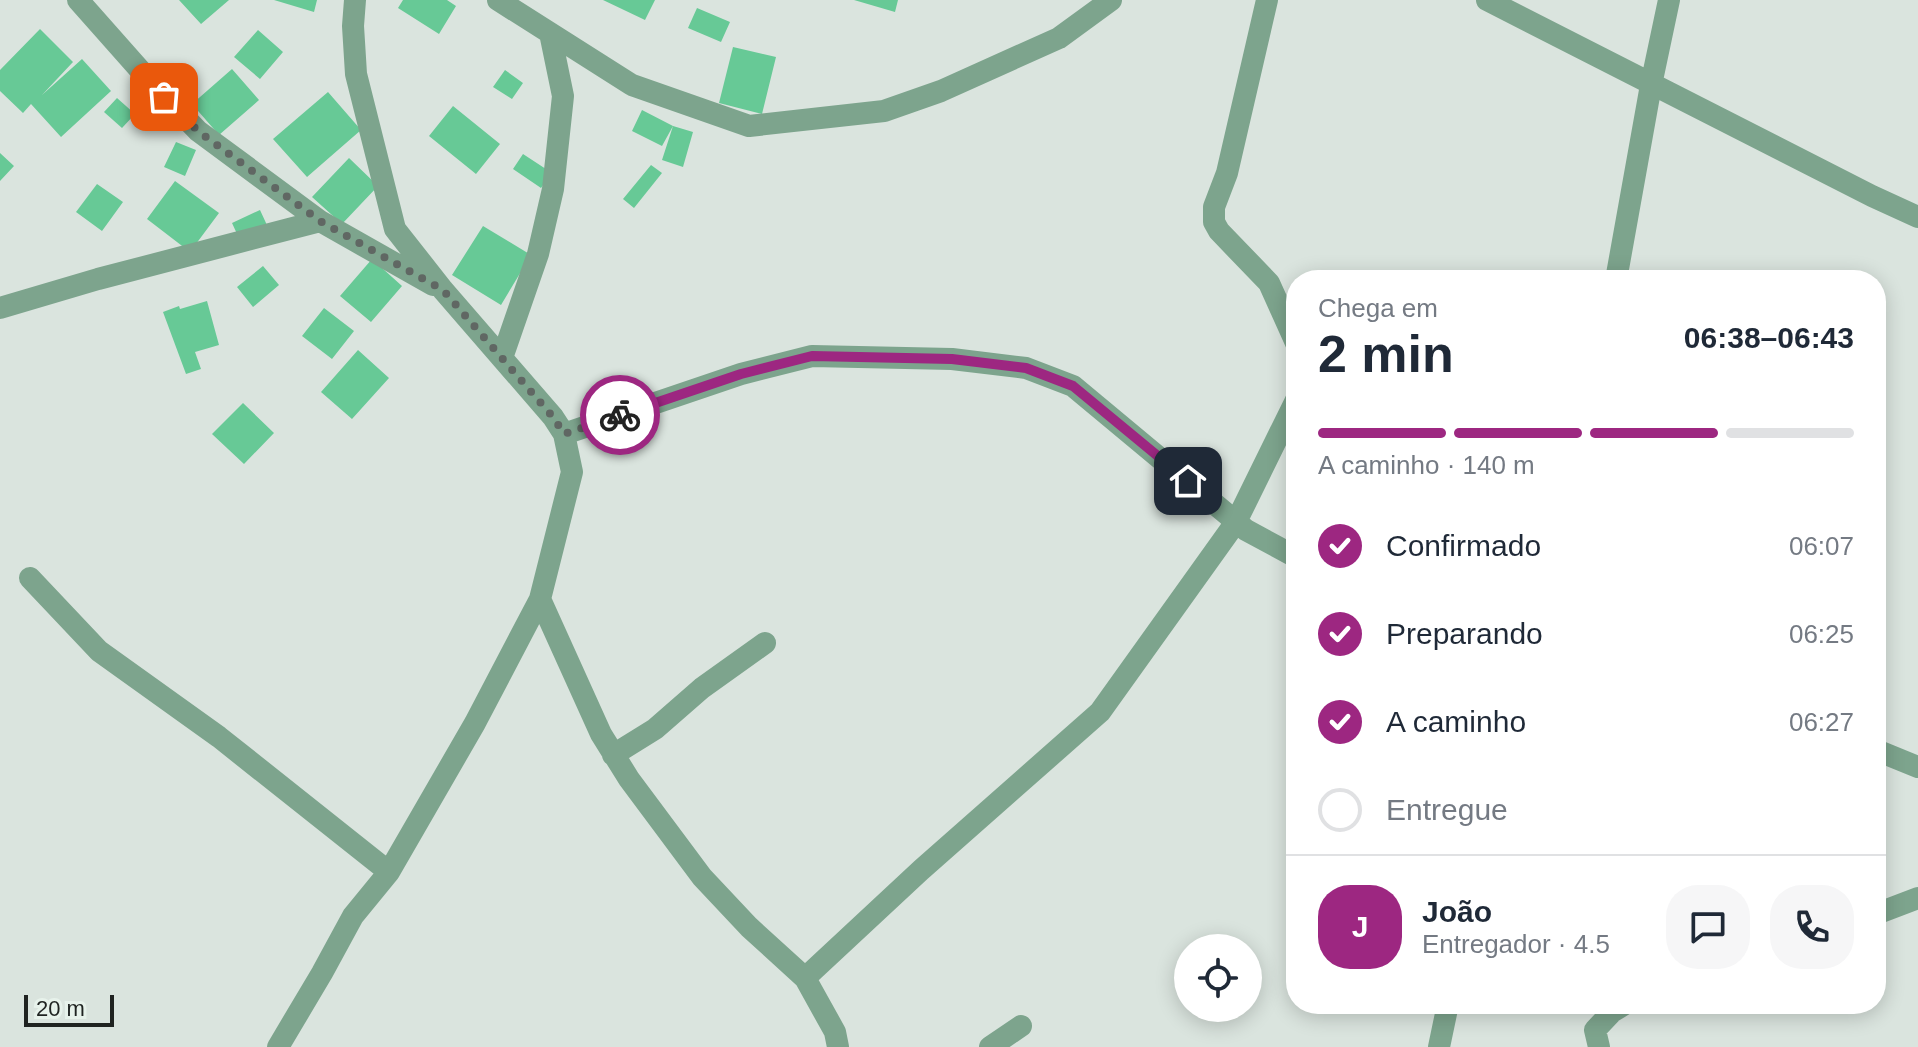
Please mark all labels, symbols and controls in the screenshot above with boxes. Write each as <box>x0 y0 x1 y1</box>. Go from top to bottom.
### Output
pin <box>130 63 198 131</box>
icon: bag <box>142 75 186 119</box>
text: Chega em <box>1318 293 1438 323</box>
text: 06:38–06:43 <box>1684 321 1854 354</box>
text: 2 min <box>1318 325 1454 383</box>
courier <box>580 375 660 455</box>
icon: bike <box>598 393 642 437</box>
pin <box>1154 447 1222 515</box>
text: A caminho · 140 m <box>1318 450 1535 480</box>
icon: home <box>1166 459 1210 503</box>
icon: check <box>1318 524 1362 568</box>
text: Confirmado <box>1386 529 1541 562</box>
text: 06:07 <box>1789 531 1854 561</box>
icon: check <box>1318 612 1362 656</box>
text: Preparando <box>1386 617 1543 650</box>
text: 06:25 <box>1789 619 1854 649</box>
icon: check <box>1318 700 1362 744</box>
text: A caminho <box>1386 705 1526 738</box>
text: 06:27 <box>1789 707 1854 737</box>
text: Entregue <box>1386 793 1508 826</box>
button: chat <box>1666 885 1750 969</box>
button: phone <box>1770 885 1854 969</box>
text: João <box>1422 895 1492 928</box>
text: J <box>1352 910 1368 943</box>
text: Entregador · 4.5 <box>1422 929 1610 959</box>
map controls <box>1174 934 1262 1022</box>
button: locate <box>1174 934 1262 1022</box>
scale bar <box>24 991 114 1027</box>
text: 20 m <box>36 996 85 1021</box>

